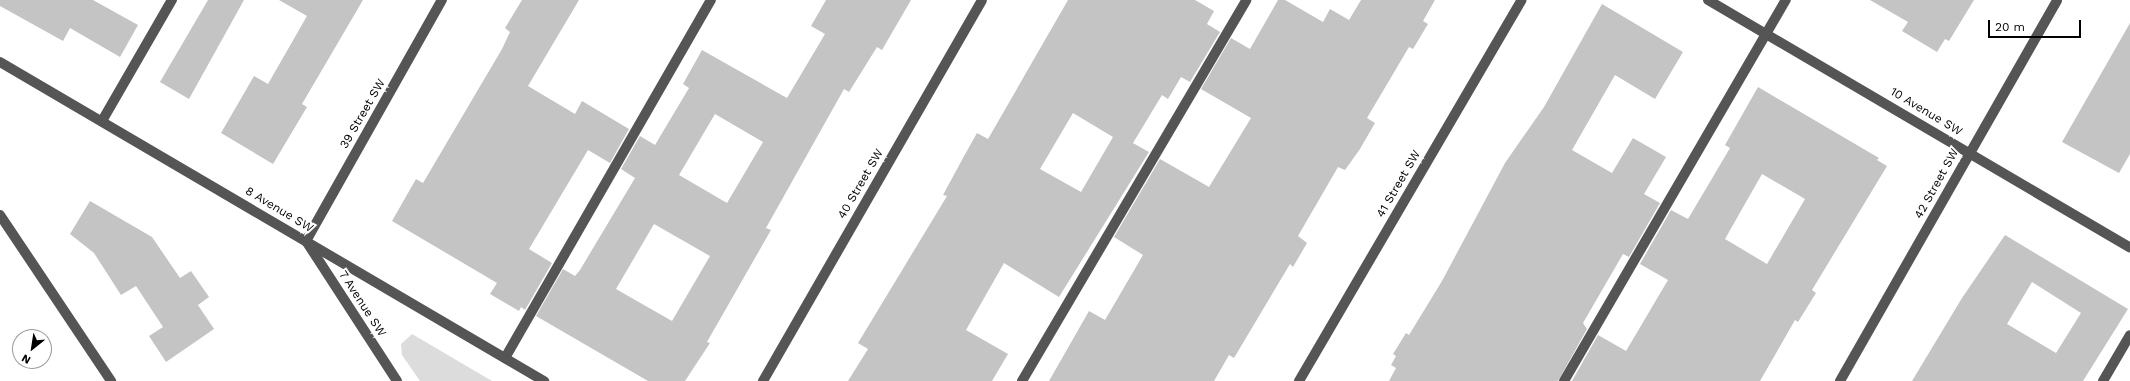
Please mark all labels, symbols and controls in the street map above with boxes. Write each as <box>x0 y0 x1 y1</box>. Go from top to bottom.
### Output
scale bar <box>1990 12 2083 38</box>
text: 20 m <box>1995 20 2025 34</box>
street label: 39 Street SW <box>337 77 389 151</box>
street label: 10 Avenue SW <box>1887 85 1965 139</box>
street label: 42 Street SW <box>1912 146 1962 222</box>
street label: 40 Street SW <box>835 147 887 221</box>
street label: 41 Street SW <box>1374 148 1424 220</box>
street label: 8 Avenue SW <box>242 184 316 236</box>
street label: 7 Avenue SW <box>335 268 389 340</box>
north arrow <box>12 329 52 369</box>
text: N <box>19 351 33 367</box>

